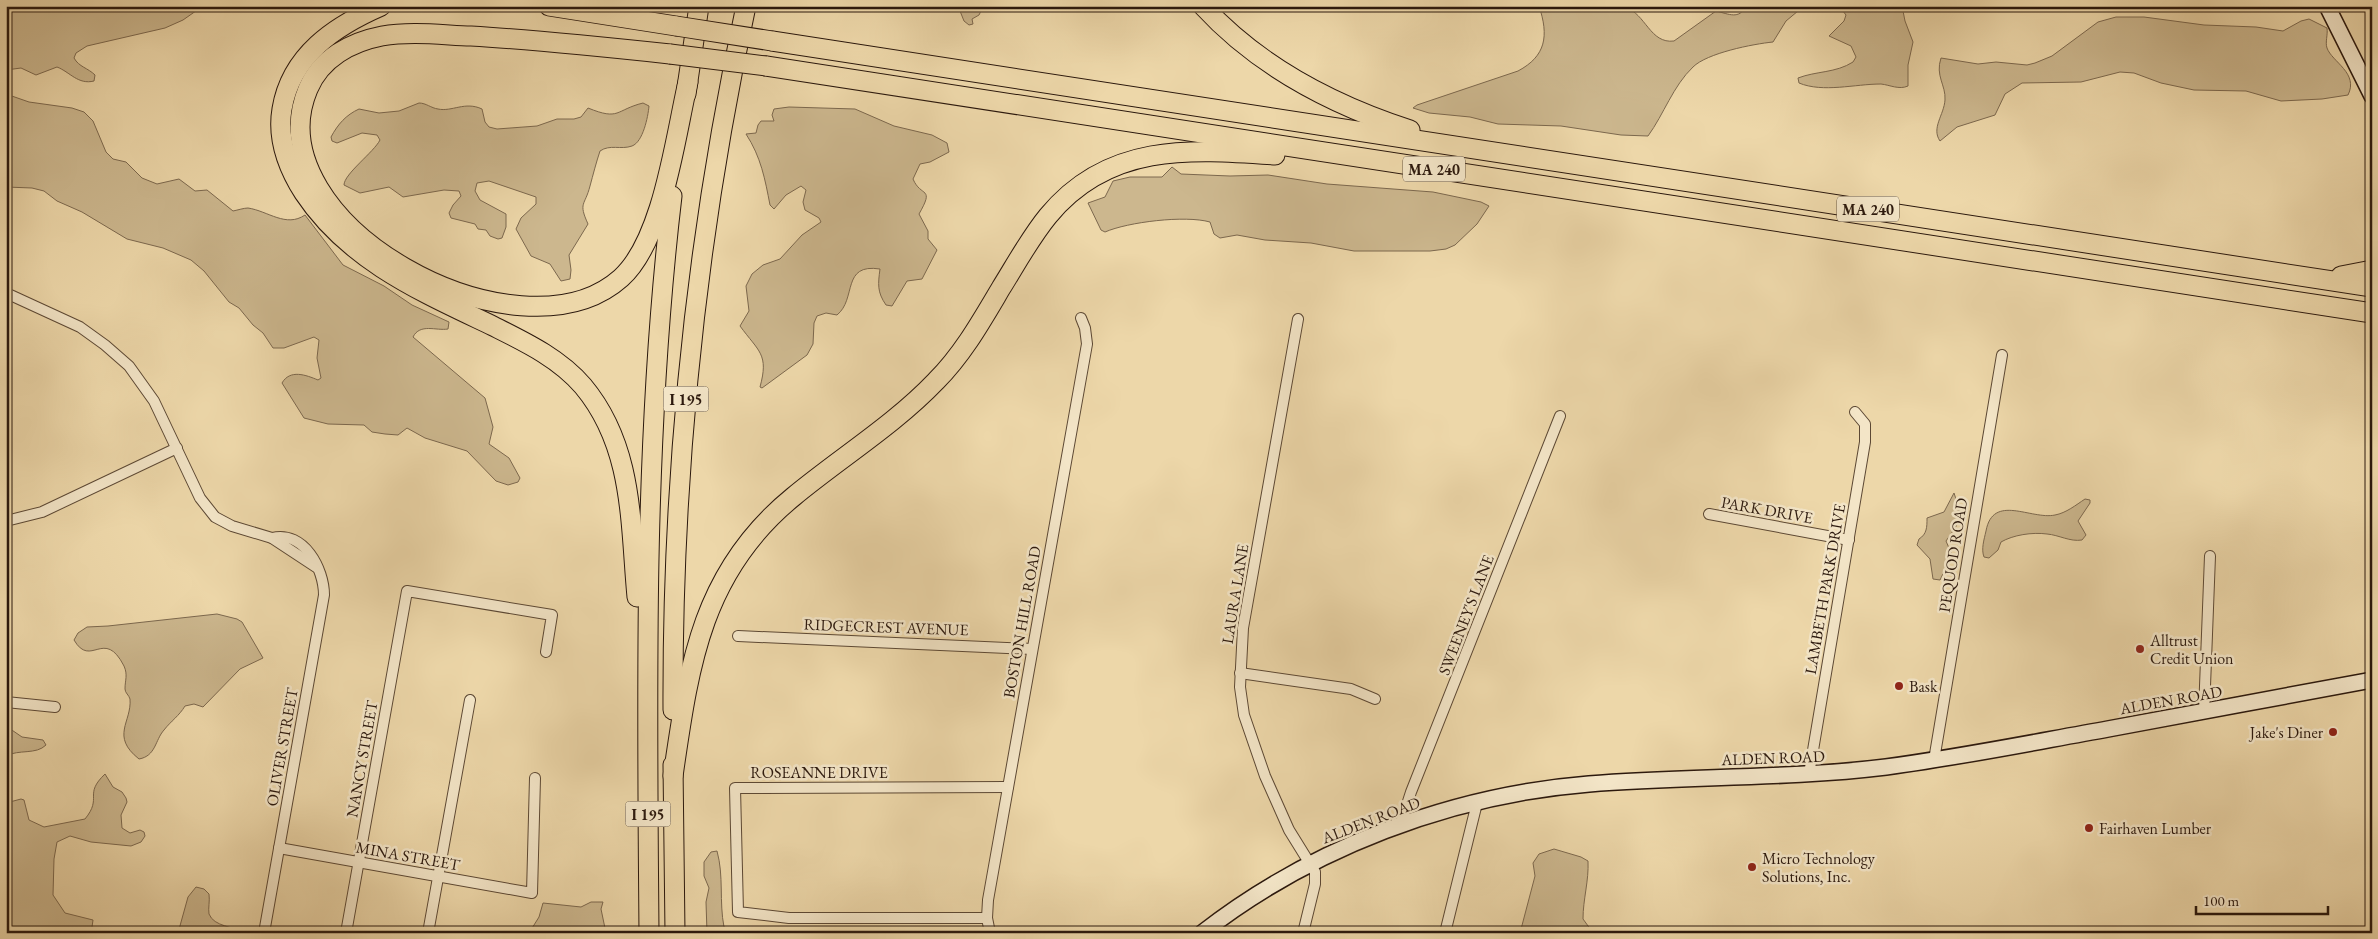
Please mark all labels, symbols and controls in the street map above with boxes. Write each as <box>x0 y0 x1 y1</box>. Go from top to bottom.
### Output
road number: MA 240 <box>1403 156 1465 182</box>
road number: MA 240 <box>1837 196 1899 222</box>
road number: I 195 <box>664 386 708 412</box>
street label: PARK DRIVE <box>1720 492 1814 528</box>
street label: PEQUOD ROAD <box>1934 496 1972 614</box>
street label: LAMBETH PARK DRIVE <box>1800 502 1850 676</box>
street label: LAURA LANE <box>1217 543 1253 645</box>
street label: BOSTON HILL ROAD <box>998 544 1046 700</box>
street label: SWEENEY'S LANE <box>1433 552 1499 678</box>
street label: RIDGECREST AVENUE <box>803 614 969 640</box>
place label: Alltrust Credit Union <box>2149 630 2234 669</box>
marker: Alltrust Credit Union <box>2134 643 2146 655</box>
place label: Bask <box>1909 676 1938 697</box>
marker: Bask <box>1893 680 1905 692</box>
street label: ALDEN ROAD <box>2117 681 2224 720</box>
street label: OLIVER STREET <box>261 686 303 808</box>
street label: NANCY STREET <box>341 699 383 819</box>
place label: Jake's Diner <box>2248 722 2324 743</box>
marker: Jake's Diner <box>2327 726 2339 738</box>
street label: ALDEN ROAD <box>1720 746 1825 770</box>
street label: ROSEANNE DRIVE <box>750 762 888 783</box>
street label: ALDEN ROAD <box>1318 792 1423 849</box>
road number: I 195 <box>626 802 670 826</box>
place label: Fairhaven Lumber <box>2099 818 2212 839</box>
marker: Fairhaven Lumber <box>2083 822 2095 834</box>
street label: MINA STREET <box>354 837 462 876</box>
place label: Micro Technology Solutions, Inc. <box>1762 848 1876 887</box>
marker: Micro Technology Solutions, Inc. <box>1746 861 1758 873</box>
scale bar <box>2196 884 2328 916</box>
text: 100 m <box>2203 891 2240 910</box>

